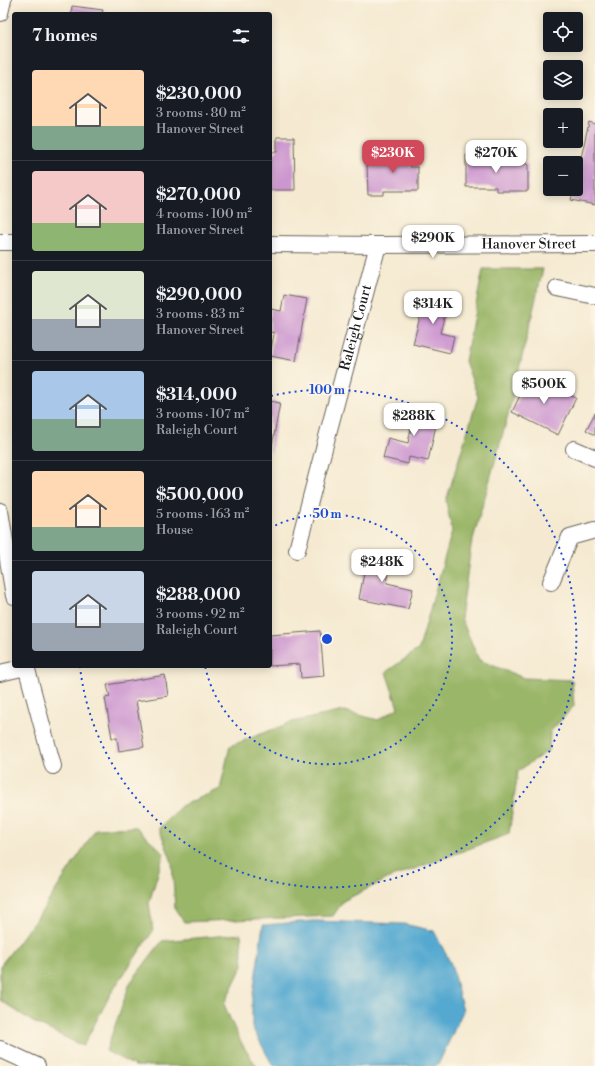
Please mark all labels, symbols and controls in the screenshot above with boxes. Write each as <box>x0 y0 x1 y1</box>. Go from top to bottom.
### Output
map controls <box>543 12 583 196</box>
button: locate <box>543 12 583 52</box>
text: 7 homes <box>32 25 97 47</box>
icon: filters <box>230 25 252 47</box>
button: layers <box>543 60 583 100</box>
text: $230,000 <box>156 83 242 105</box>
icon: home <box>64 86 112 134</box>
text: 3 rooms · 80 m² <box>156 105 246 121</box>
button: + <box>543 108 583 148</box>
text: Hanover Street <box>156 121 244 137</box>
pin: $230K <box>365 140 421 174</box>
pin: $270K <box>468 140 524 174</box>
text: $230K <box>371 145 415 161</box>
text: $270K <box>475 145 518 161</box>
button: − <box>543 156 583 196</box>
text: $270,000 <box>156 184 241 206</box>
icon: home <box>64 187 112 235</box>
text: 4 rooms · 100 m² <box>156 206 252 222</box>
text: Hanover Street <box>156 222 244 238</box>
pin: $290K <box>405 225 461 259</box>
text: $290K <box>411 230 455 246</box>
street label: Hanover Street <box>481 235 577 254</box>
street label: Raleigh Court <box>336 283 376 373</box>
text: $290,000 <box>156 284 242 306</box>
icon: home <box>64 287 112 335</box>
pin: $314K <box>405 291 461 325</box>
text: $314K <box>413 296 453 312</box>
text: 3 rooms · 83 m² <box>156 306 244 322</box>
text: Hanover Street <box>156 322 244 338</box>
pin: $500K <box>516 371 572 405</box>
text: $500K <box>521 376 567 392</box>
text: 100 m <box>309 383 345 398</box>
text: $314,000 <box>156 384 237 406</box>
icon: home <box>64 387 112 435</box>
pin: $288K <box>386 403 442 437</box>
text: 3 rooms · 107 m² <box>156 406 249 422</box>
text: $288K <box>393 408 435 424</box>
text: Raleigh Court <box>156 422 238 438</box>
text: $500,000 <box>156 484 244 506</box>
icon: home <box>64 487 112 535</box>
text: 5 rooms · 163 m² <box>156 506 249 522</box>
text: 50 m <box>312 507 342 522</box>
text: House <box>156 522 193 538</box>
pin: $248K <box>354 549 410 583</box>
text: $248K <box>360 554 404 570</box>
text: $288,000 <box>156 584 241 606</box>
icon: home <box>64 587 112 635</box>
text: 3 rooms · 92 m² <box>156 606 244 622</box>
text: Raleigh Court <box>156 622 238 638</box>
centre of rings <box>320 632 334 646</box>

